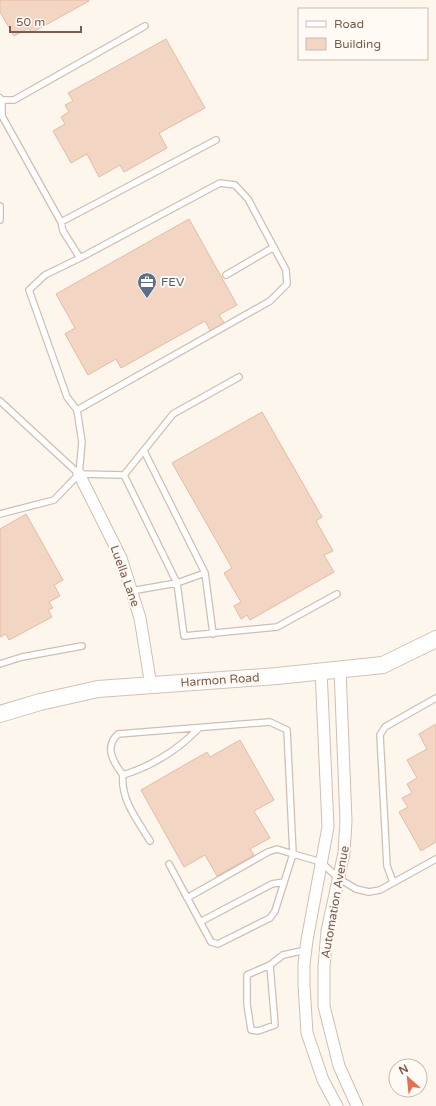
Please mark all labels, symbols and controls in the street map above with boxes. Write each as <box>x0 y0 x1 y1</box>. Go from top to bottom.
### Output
scale bar <box>10 8 81 34</box>
legend <box>298 8 428 60</box>
text: 50 m <box>16 15 45 29</box>
text: Road <box>334 17 364 31</box>
text: Building <box>334 37 381 51</box>
office icon: FEV <box>136 271 158 299</box>
place label: FEV <box>161 275 185 289</box>
street label: Luella Lane <box>107 543 143 609</box>
street label: Harmon Road <box>180 670 260 690</box>
street label: Automation Avenue <box>318 845 352 959</box>
north arrow <box>388 1058 428 1098</box>
text: N <box>397 1062 411 1077</box>

